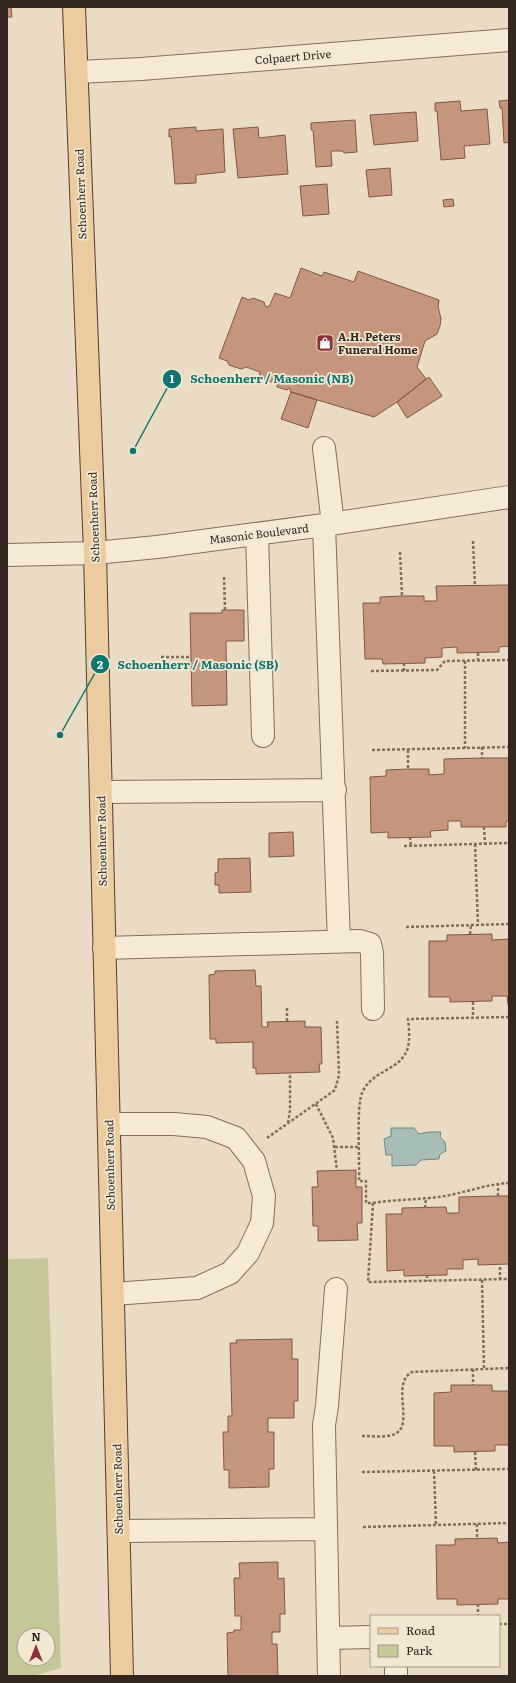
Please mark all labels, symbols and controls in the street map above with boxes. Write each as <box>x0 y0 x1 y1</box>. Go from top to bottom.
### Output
street label: Colpaert Drive <box>254 45 332 67</box>
street label: Schoenherr Road <box>70 148 90 240</box>
place label: A.H. Peters Funeral Home <box>338 328 418 357</box>
shop icon: A.H. Peters Funeral Home <box>315 333 335 353</box>
callout: Schoenherr / Masonic (NB) <box>162 367 362 391</box>
text: 1 <box>170 369 175 387</box>
text: Schoenherr / Masonic (NB) <box>190 369 354 387</box>
street label: Schoenherr Road <box>83 471 103 563</box>
street label: Masonic Boulevard <box>208 519 310 547</box>
callout: Schoenherr / Masonic (SB) <box>90 652 287 676</box>
text: 2 <box>97 655 104 673</box>
text: Schoenherr / Masonic (SB) <box>118 655 278 673</box>
street label: Schoenherr Road <box>92 795 110 886</box>
street label: Schoenherr Road <box>100 1119 118 1210</box>
street label: Schoenherr Road <box>108 1443 126 1534</box>
legend <box>370 1615 500 1667</box>
text: Road <box>406 1621 436 1639</box>
north arrow <box>16 1627 56 1667</box>
text: N <box>31 1628 41 1644</box>
text: Park <box>406 1641 433 1659</box>

